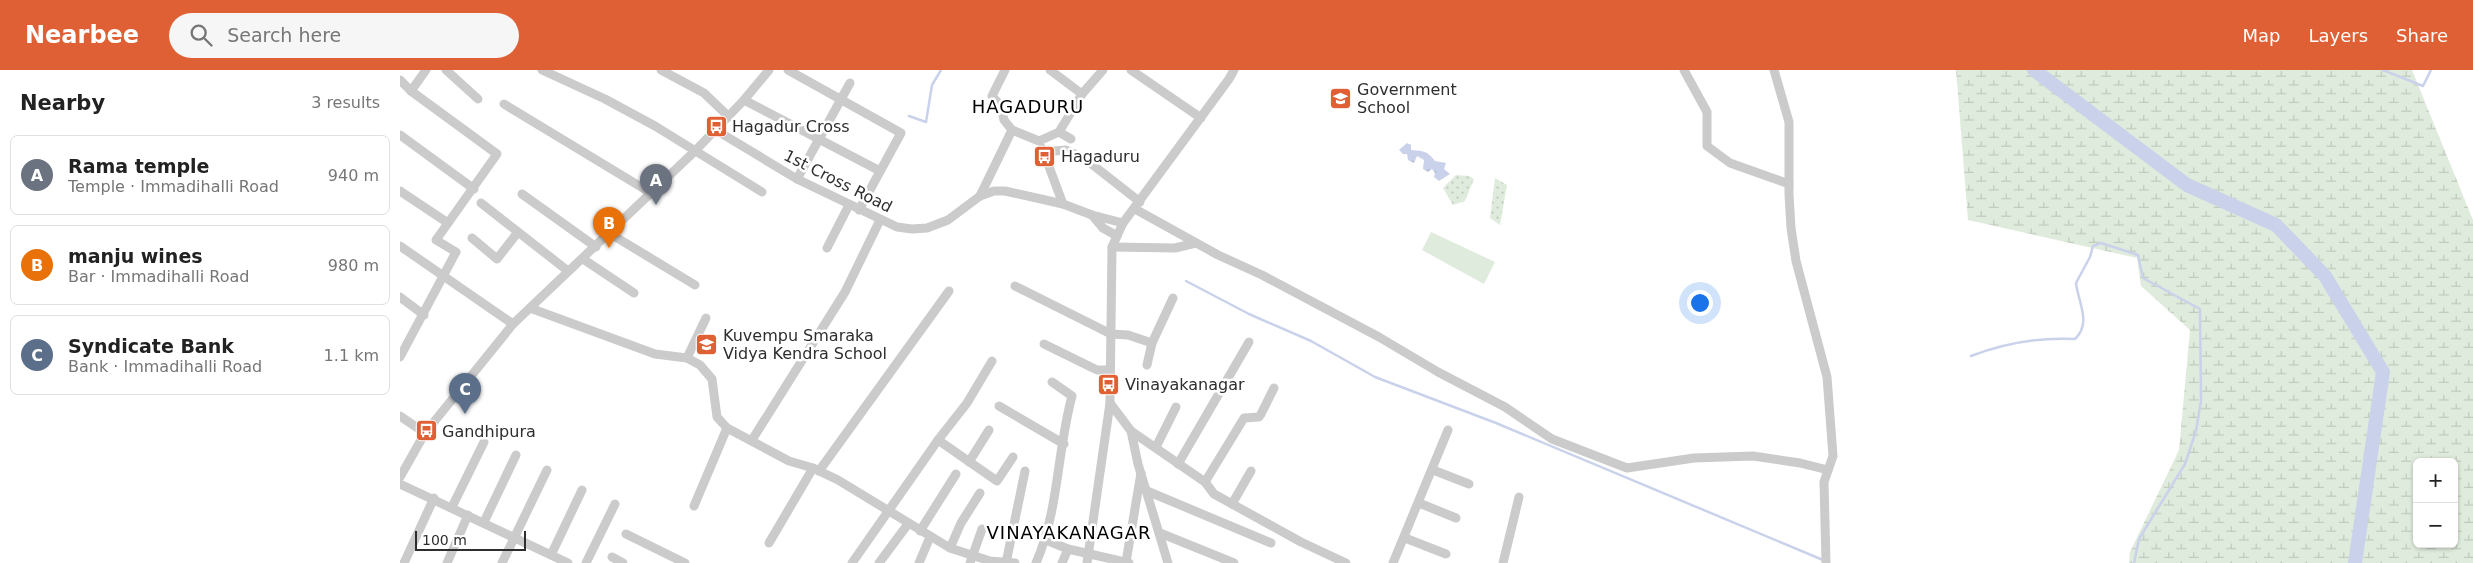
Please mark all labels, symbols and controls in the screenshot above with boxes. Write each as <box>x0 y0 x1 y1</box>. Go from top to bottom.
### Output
search box <box>169 13 519 58</box>
text: Nearbee <box>25 21 139 49</box>
icon: search <box>187 21 215 49</box>
text: Search here <box>227 24 341 46</box>
text: Map <box>2242 25 2280 46</box>
text: Layers <box>2308 25 2368 46</box>
text: Share <box>2396 25 2448 46</box>
place label: Government School <box>1357 80 1457 117</box>
school or university icon: Government School <box>1329 86 1353 110</box>
text: Nearby <box>20 91 105 115</box>
text: 3 results <box>311 93 380 112</box>
district label: HAGADURU <box>972 96 1084 117</box>
bus stop icon: Hagadur Cross <box>704 114 728 138</box>
place label: Hagadur Cross <box>732 117 850 136</box>
bus stop icon: Hagaduru <box>1033 144 1057 168</box>
street label: 1st Cross Road <box>781 146 895 216</box>
place label: Hagaduru <box>1061 147 1140 166</box>
text: Rama temple <box>68 155 209 177</box>
pin: A <box>640 164 672 205</box>
text: A <box>31 166 43 185</box>
text: 940 m <box>328 166 379 185</box>
text: Temple · Immadihalli Road <box>68 177 279 196</box>
pin: B <box>593 207 625 248</box>
text: manju wines <box>68 245 203 267</box>
text: B <box>31 256 43 275</box>
text: 980 m <box>328 256 379 275</box>
text: Bar · Immadihalli Road <box>68 267 249 286</box>
your location <box>1687 290 1713 316</box>
place label: Kuvempu Smaraka Vidya Kendra School <box>723 326 887 363</box>
school or university icon: Kuvempu Smaraka Vidya Kendra School <box>695 332 719 356</box>
text: Syndicate Bank <box>68 335 234 357</box>
text: C <box>31 346 43 365</box>
text: 1.1 km <box>324 346 379 365</box>
text: Bank · Immadihalli Road <box>68 357 262 376</box>
bus stop icon: Vinayakanagar <box>1097 372 1121 396</box>
pin: C <box>449 373 481 414</box>
place label: Vinayakanagar <box>1125 375 1245 394</box>
bus stop icon: Gandhipura <box>414 419 438 443</box>
place label: Gandhipura <box>442 422 536 441</box>
map controls <box>2413 458 2458 548</box>
button: + <box>2413 458 2458 503</box>
button: − <box>2413 503 2458 548</box>
district label: VINAYAKANAGAR <box>987 522 1151 543</box>
scale bar <box>415 528 526 551</box>
text: 100 m <box>422 532 467 548</box>

